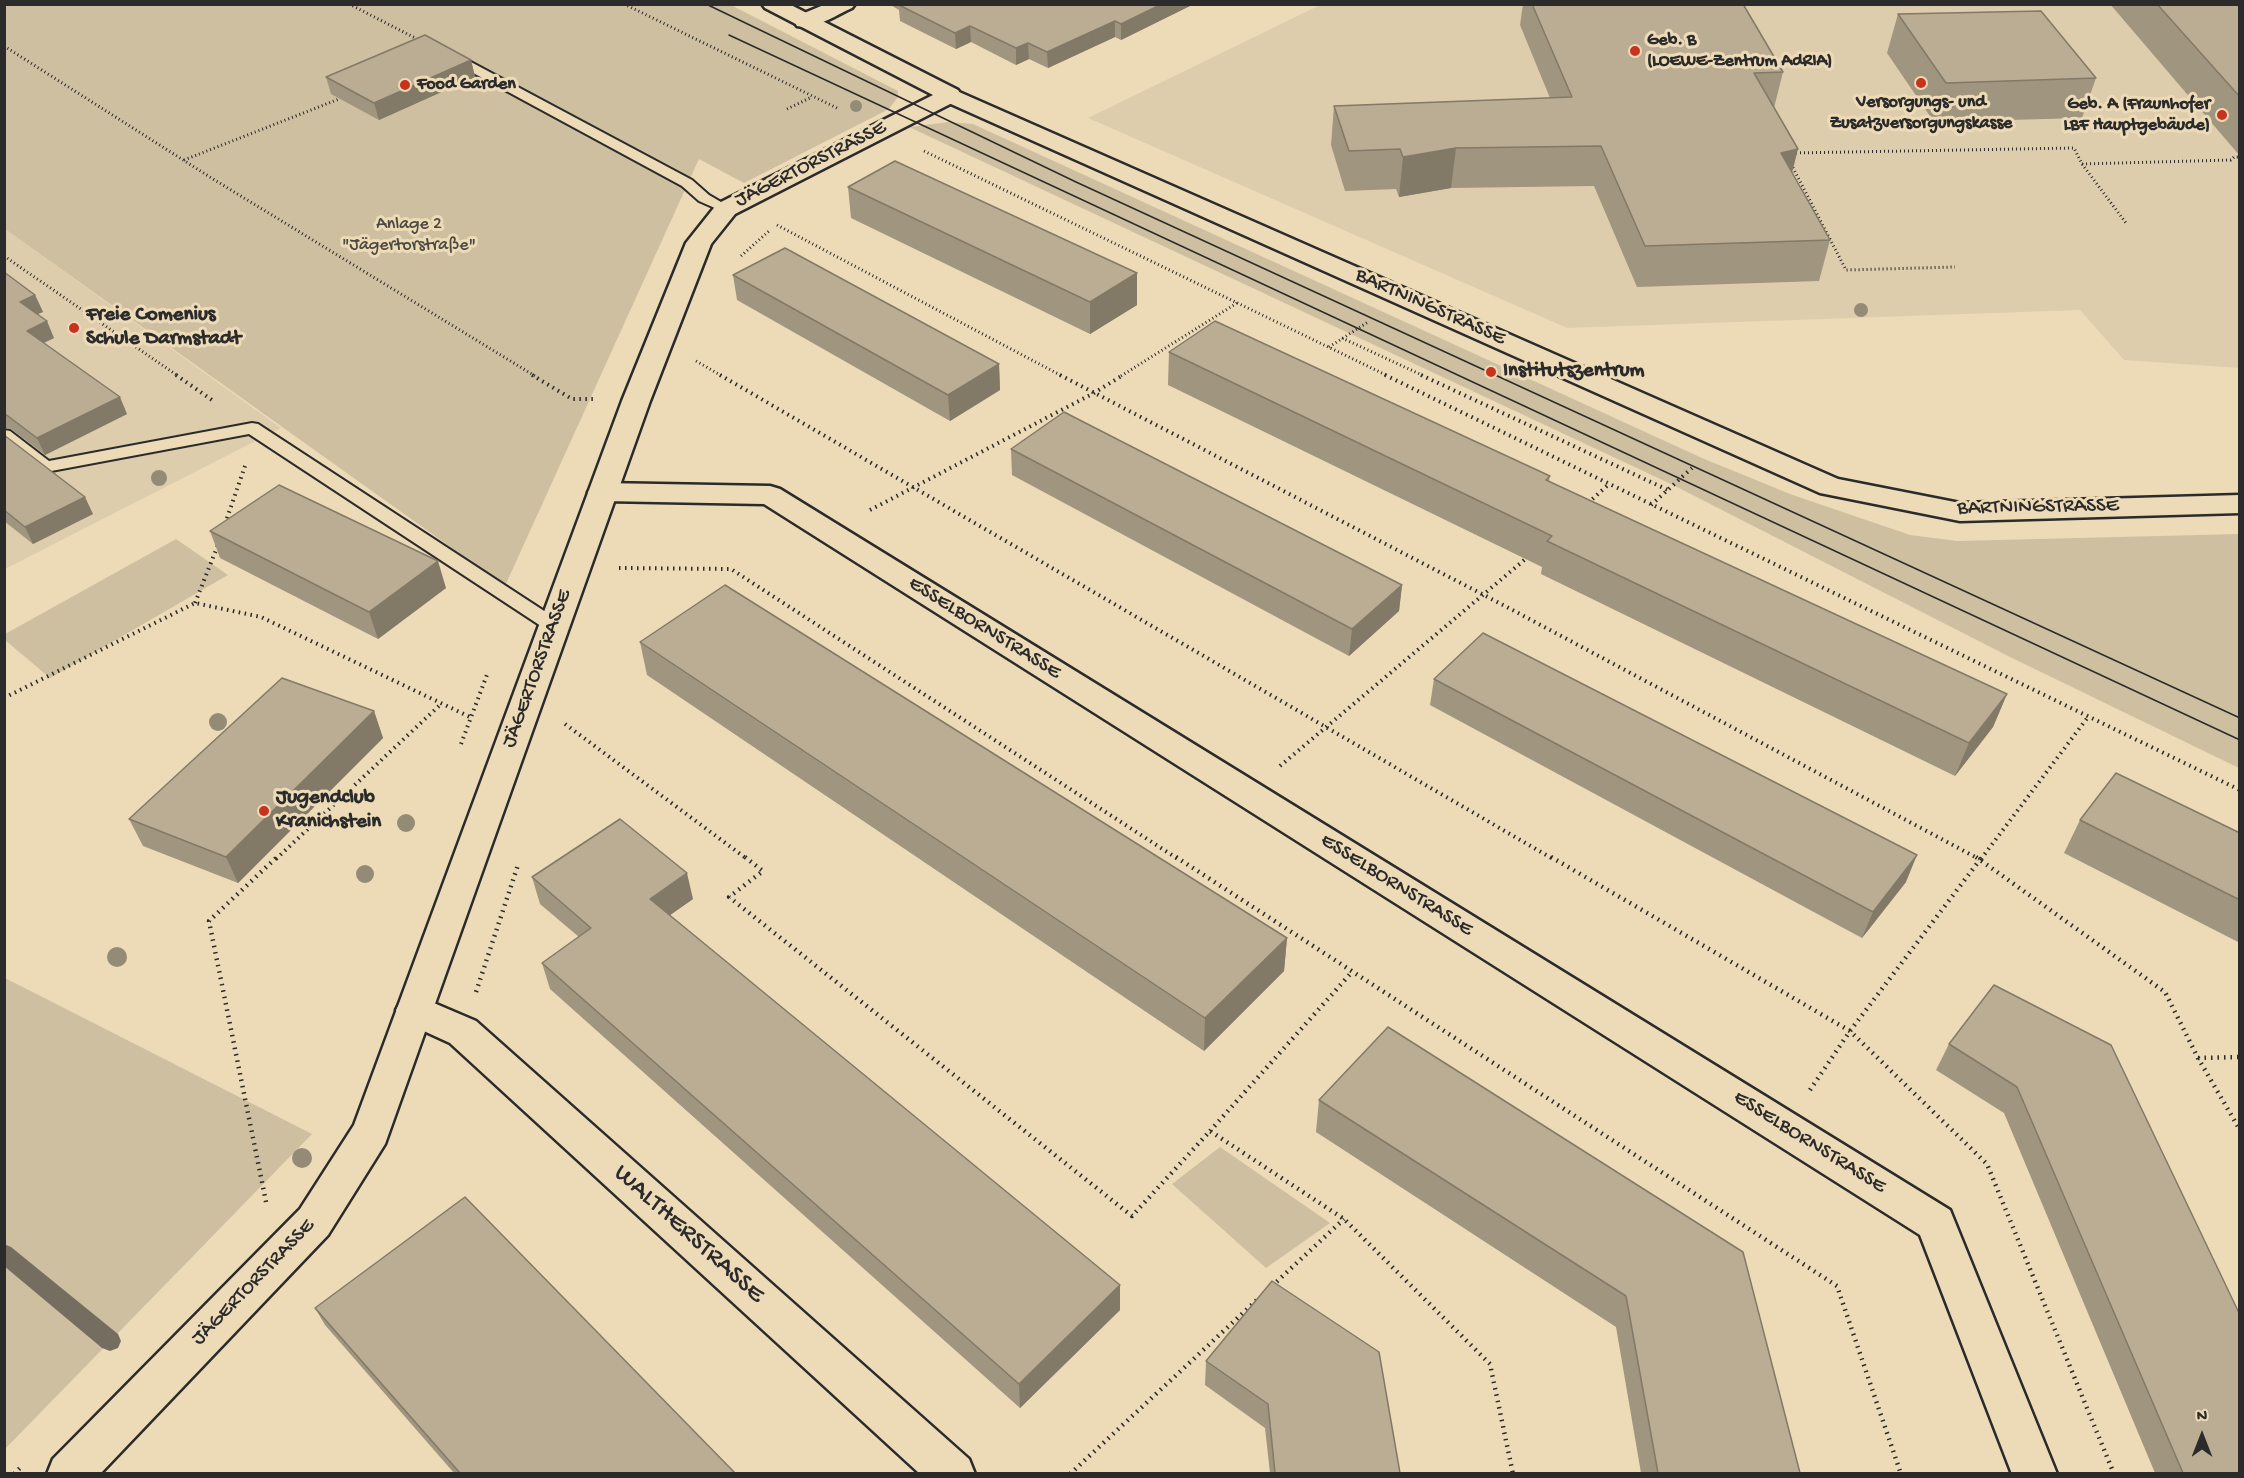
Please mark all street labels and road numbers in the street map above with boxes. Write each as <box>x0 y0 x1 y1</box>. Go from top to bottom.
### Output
street label: JÄGERTORSTRASSE <box>731 116 891 214</box>
street label: BARTNINGSTRASSE <box>1351 264 1509 352</box>
street label: BARTNINGSTRASSE <box>1957 494 2119 522</box>
street label: ESSELBORNSTRASSE <box>903 572 1065 686</box>
street label: JÄGERTORSTRASSE <box>498 587 578 751</box>
street label: ESSELBORNSTRASSE <box>1315 829 1477 943</box>
street label: ESSELBORNSTRASSE <box>1728 1086 1890 1200</box>
street label: WALTHERSTRASSE <box>606 1159 770 1311</box>
street label: JÄGERTORSTRASSE <box>187 1214 321 1352</box>

